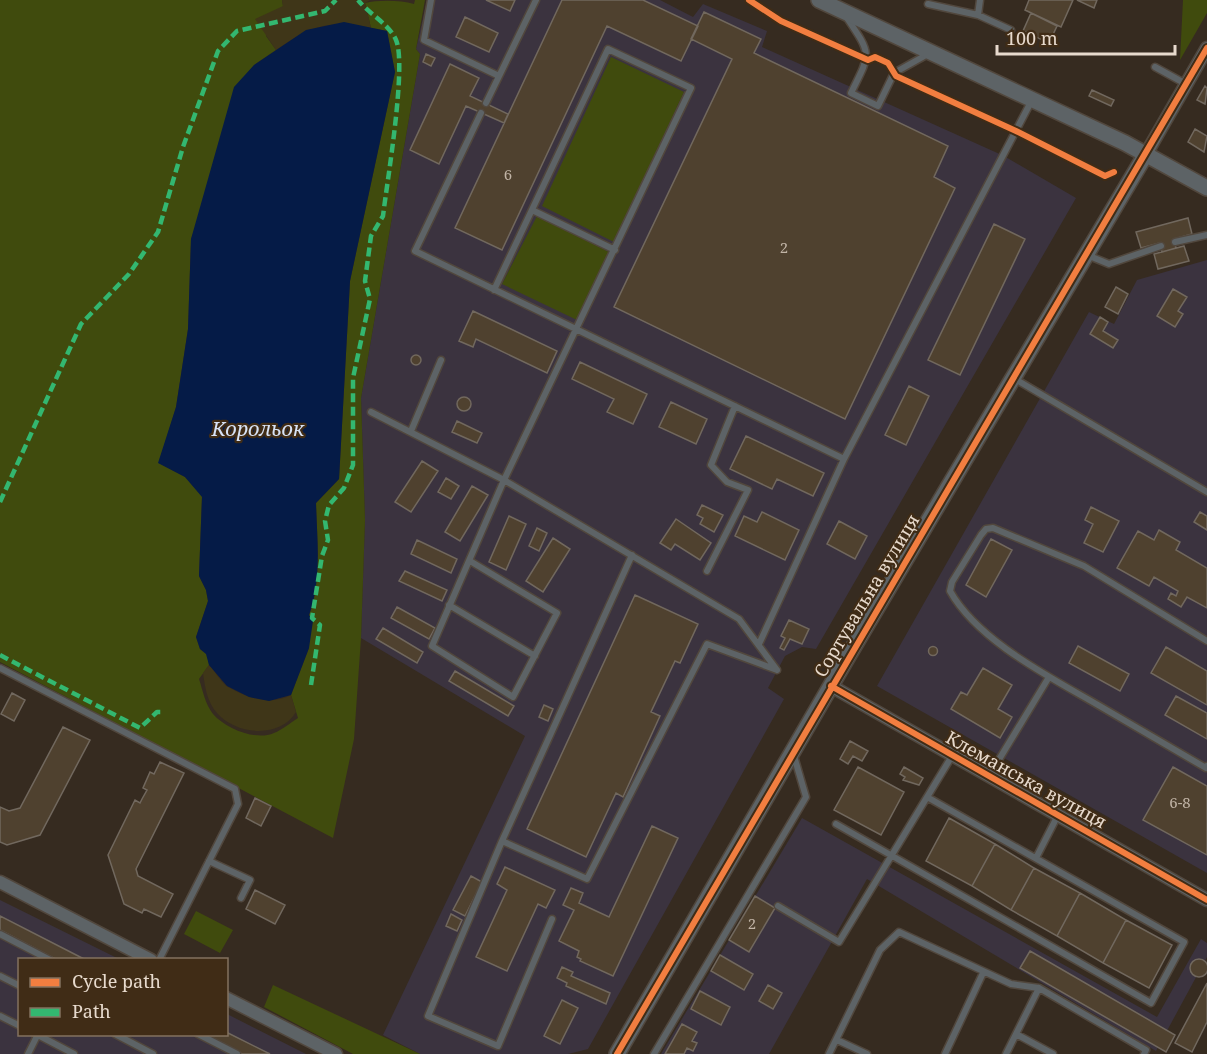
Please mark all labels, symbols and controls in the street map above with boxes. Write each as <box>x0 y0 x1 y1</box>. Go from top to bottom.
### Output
scale bar <box>997 18 1176 56</box>
text: 100 m <box>1006 26 1058 50</box>
house number: 6 <box>504 164 512 184</box>
house number: 2 <box>780 237 788 257</box>
water label: Корольок <box>210 415 305 442</box>
street label: Сортувальна вулиця <box>808 510 924 681</box>
street label: Клеманська вулиця <box>942 725 1111 833</box>
house number: 6-8 <box>1169 792 1191 812</box>
house number: 2 <box>748 913 756 933</box>
legend <box>18 958 228 1036</box>
text: Cycle path <box>72 969 161 993</box>
text: Path <box>72 999 111 1023</box>

